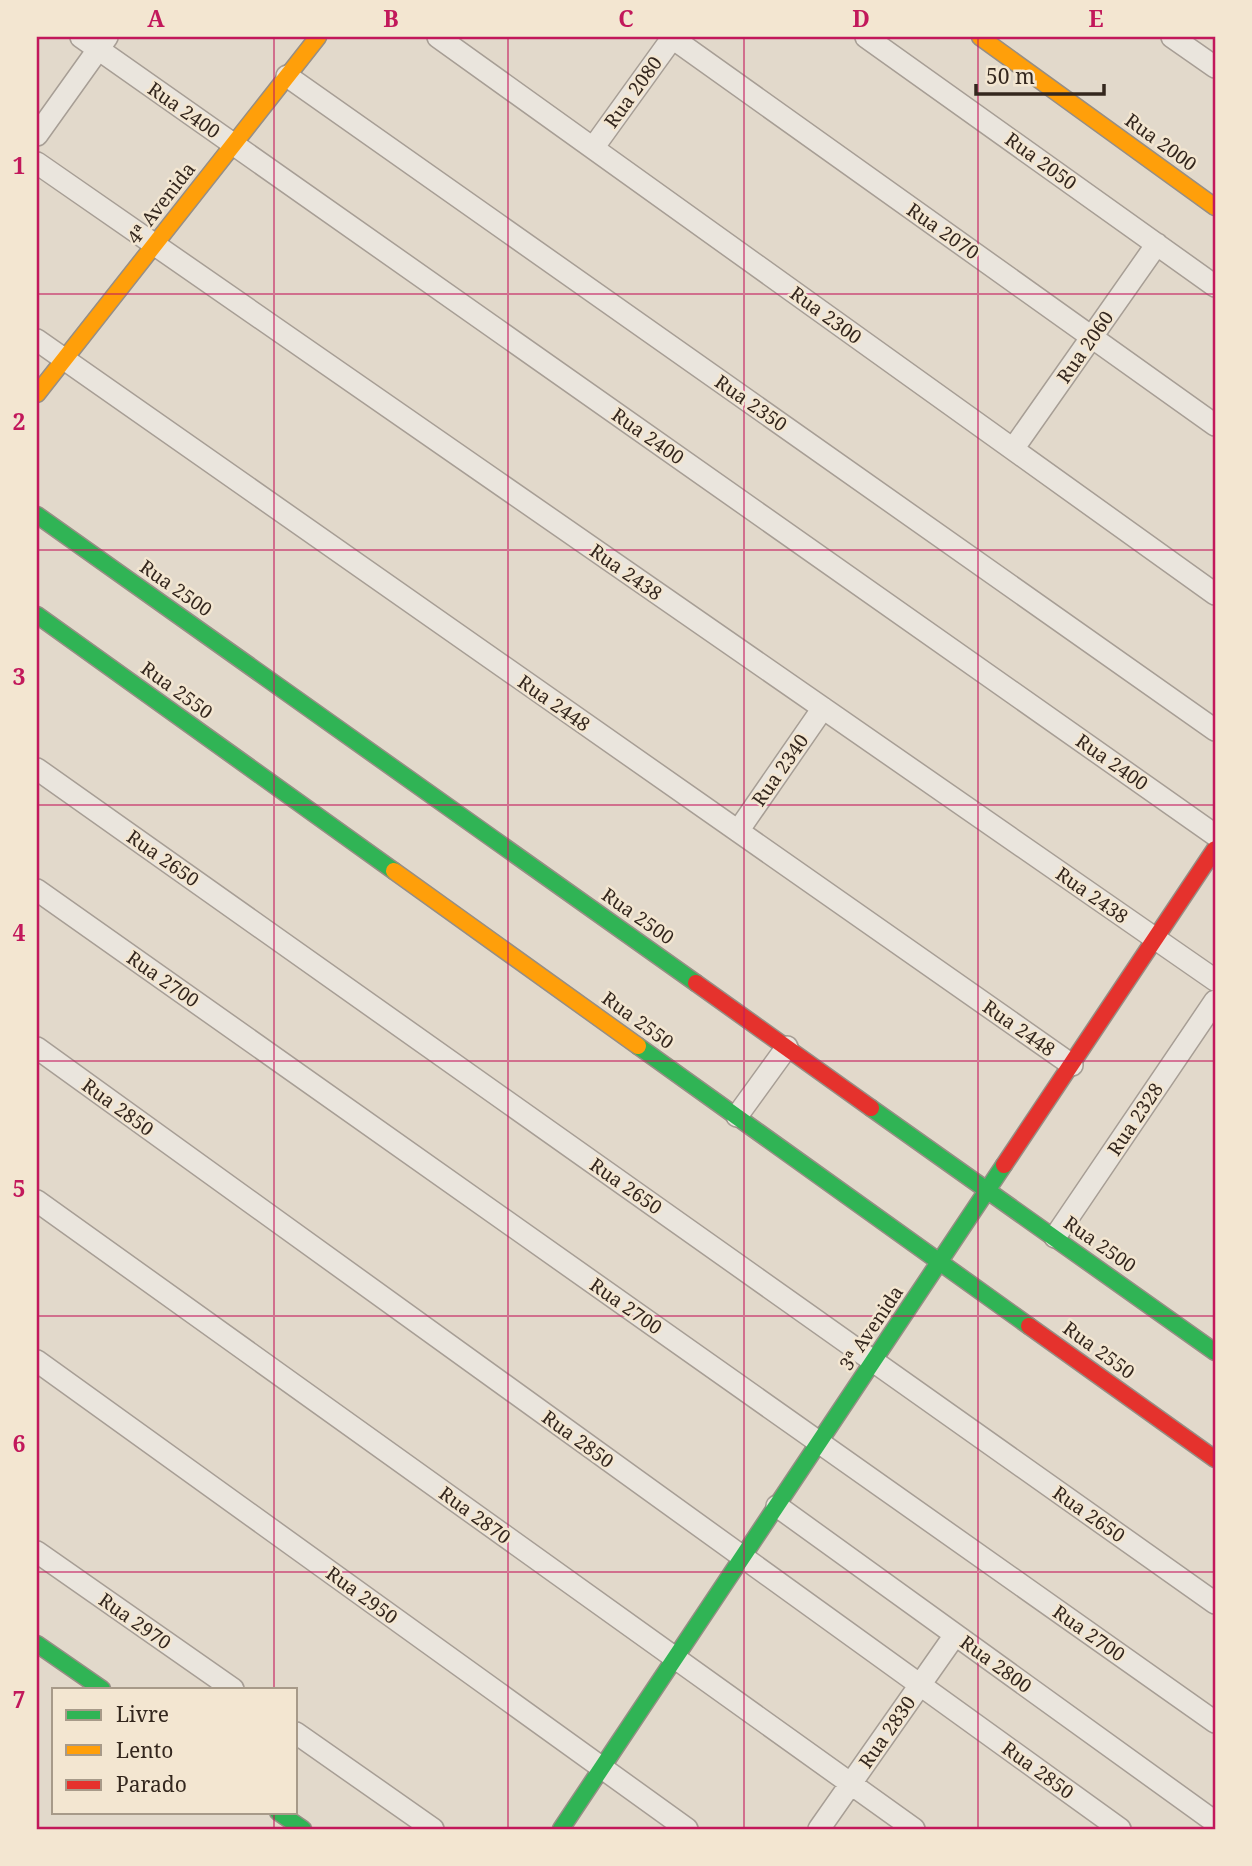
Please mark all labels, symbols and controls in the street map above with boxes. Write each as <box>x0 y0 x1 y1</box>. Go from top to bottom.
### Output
text: A <box>147 2 165 34</box>
text: B <box>383 2 399 34</box>
text: C <box>618 2 634 34</box>
text: D <box>852 2 870 34</box>
text: E <box>1088 2 1104 34</box>
street label: Rua 2080 <box>598 51 668 133</box>
scale bar <box>976 52 1103 96</box>
text: 50 m <box>986 62 1035 90</box>
street label: Rua 2400 <box>143 76 225 144</box>
street label: Rua 2000 <box>1120 107 1202 177</box>
street label: Rua 2050 <box>1000 126 1082 196</box>
text: 1 <box>13 149 26 181</box>
street label: 4ª Avenida <box>121 157 201 249</box>
street label: Rua 2070 <box>902 197 984 265</box>
street label: Rua 2300 <box>785 280 867 350</box>
street label: Rua 2060 <box>1051 306 1119 388</box>
street label: Rua 2350 <box>710 369 792 437</box>
street label: Rua 2400 <box>607 402 689 470</box>
text: 2 <box>13 405 26 437</box>
street label: Rua 2438 <box>585 538 667 606</box>
street label: Rua 2500 <box>135 554 217 622</box>
street label: Rua 2550 <box>136 655 218 725</box>
text: 3 <box>13 660 26 692</box>
street label: Rua 2448 <box>513 669 595 737</box>
street label: Rua 2400 <box>1071 728 1153 796</box>
street label: Rua 2340 <box>746 729 814 811</box>
street label: Rua 2650 <box>122 824 204 892</box>
street label: Rua 2438 <box>1051 861 1133 929</box>
street label: Rua 2500 <box>597 882 679 950</box>
text: 4 <box>13 916 26 948</box>
street label: Rua 2700 <box>122 945 204 1013</box>
street label: Rua 2550 <box>597 985 679 1055</box>
street label: Rua 2448 <box>978 994 1060 1062</box>
street label: Rua 2850 <box>77 1072 159 1142</box>
street label: Rua 2328 <box>1101 1077 1169 1161</box>
street label: Rua 2650 <box>585 1152 667 1220</box>
text: 5 <box>13 1172 26 1204</box>
street label: Rua 2500 <box>1059 1210 1141 1278</box>
street label: Rua 2700 <box>585 1272 667 1340</box>
street label: 3ª Avenida <box>833 1281 909 1375</box>
street label: Rua 2550 <box>1058 1315 1140 1385</box>
street label: Rua 2850 <box>537 1404 619 1474</box>
text: 6 <box>13 1427 26 1459</box>
street label: Rua 2870 <box>434 1480 516 1550</box>
street label: Rua 2650 <box>1048 1480 1130 1548</box>
street label: Rua 2950 <box>321 1560 403 1630</box>
street label: Rua 2970 <box>94 1587 176 1655</box>
street label: Rua 2700 <box>1048 1599 1130 1667</box>
street label: Rua 2800 <box>955 1629 1037 1699</box>
text: 7 <box>13 1683 26 1715</box>
legend <box>52 1688 298 1814</box>
street label: Rua 2830 <box>853 1691 921 1773</box>
text: Livre <box>116 1700 169 1728</box>
street label: Rua 2850 <box>997 1735 1079 1805</box>
text: Lento <box>116 1736 173 1764</box>
text: Parado <box>116 1770 187 1798</box>

